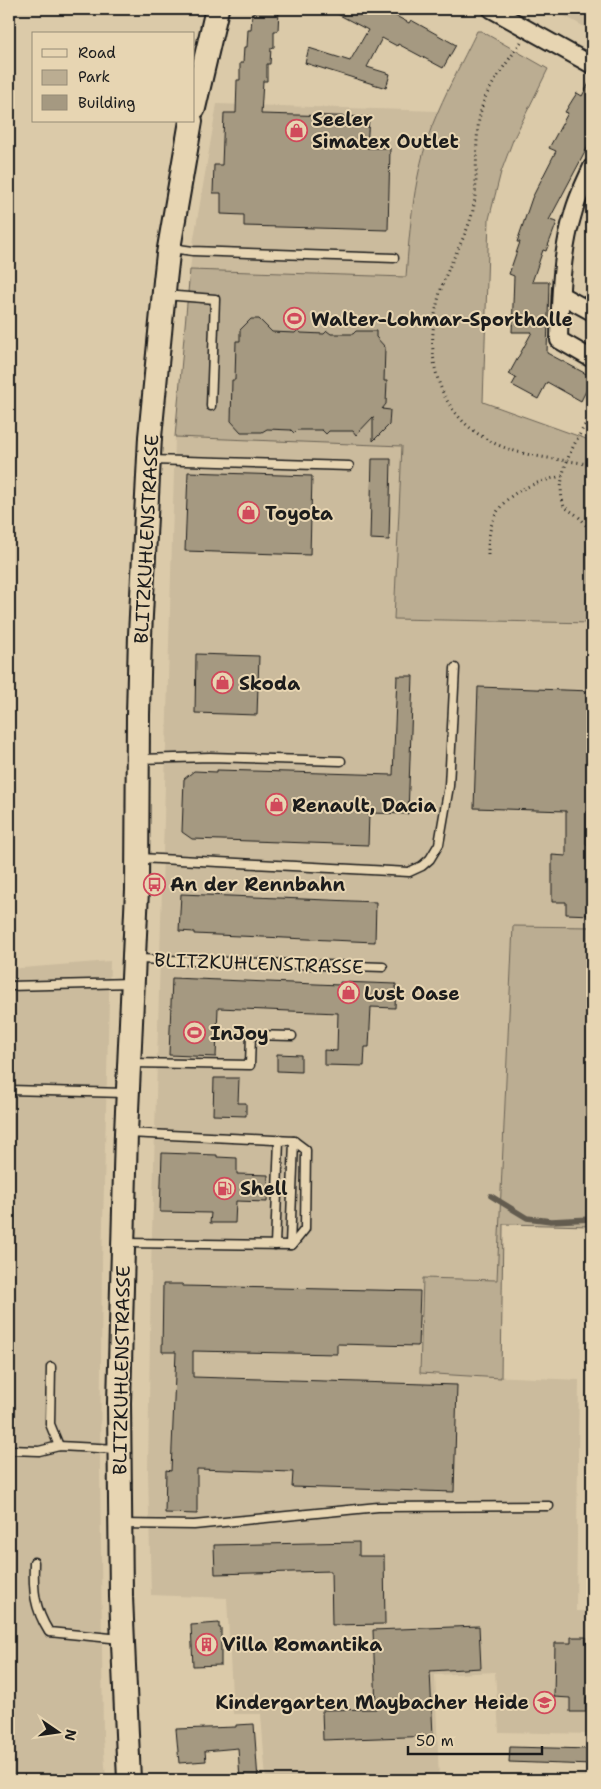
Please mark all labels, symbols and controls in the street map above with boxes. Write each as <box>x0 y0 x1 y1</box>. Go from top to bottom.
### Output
legend <box>32 32 195 122</box>
text: Road <box>78 43 116 63</box>
text: Park <box>78 67 110 87</box>
text: Building <box>78 93 135 113</box>
place label: Seeler Simatex Outlet <box>312 107 459 154</box>
shop icon: Seeler Simatex Outlet <box>284 118 308 142</box>
sports icon: Walter-Lohmar-Sporthalle <box>283 307 307 331</box>
place label: Walter-Lohmar-Sporthalle <box>311 307 573 332</box>
street label: BLITZKUHLENSTRASSE <box>129 434 164 644</box>
shop icon: Toyota <box>237 501 261 525</box>
place label: Toyota <box>265 501 333 526</box>
shop icon: Skoda <box>211 671 235 695</box>
place label: Skoda <box>239 671 300 696</box>
shop icon: Renault, Dacia <box>264 793 288 817</box>
place label: Renault, Dacia <box>292 793 436 818</box>
bus stop icon: An der Rennbahn <box>142 872 166 896</box>
place label: An der Rennbahn <box>170 872 345 897</box>
street label: BLITZKUHLENSTRASSE <box>154 947 364 980</box>
shop icon: Lust Oase <box>336 981 360 1005</box>
place label: Lust Oase <box>364 981 460 1006</box>
sports icon: InJoy <box>182 1021 206 1045</box>
place label: InJoy <box>210 1021 269 1046</box>
fuel station icon: Shell <box>212 1176 236 1200</box>
place label: Shell <box>240 1176 288 1201</box>
street label: BLITZKUHLENSTRASSE <box>107 1265 136 1475</box>
building icon: Villa Romantika <box>194 1632 218 1656</box>
place label: Villa Romantika <box>222 1632 382 1657</box>
place label: Kindergarten Maybacher Heide <box>215 1690 529 1715</box>
school or university icon: Kindergarten Maybacher Heide <box>533 1690 557 1714</box>
north arrow <box>32 1706 82 1756</box>
scale bar <box>408 1724 542 1756</box>
text: N <box>61 1727 81 1742</box>
text: 50 m <box>416 1731 454 1751</box>

